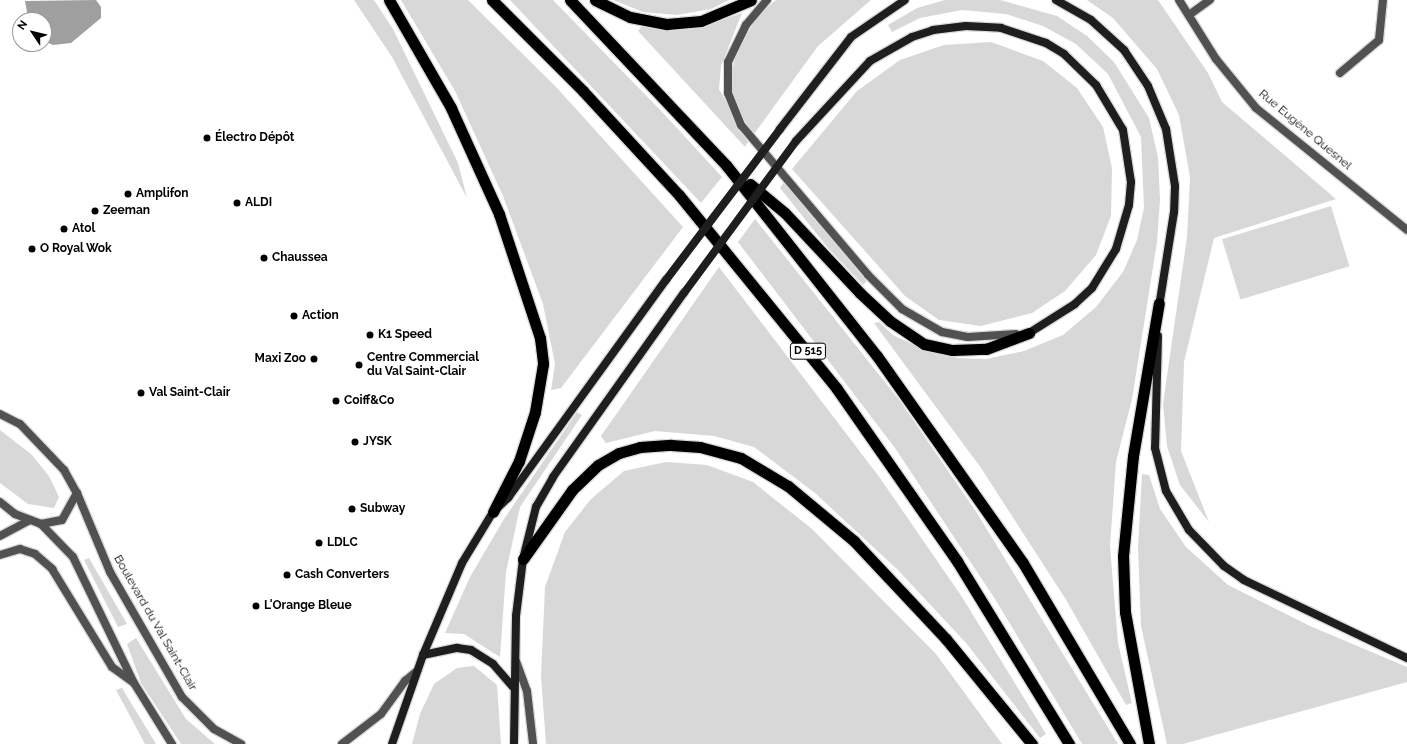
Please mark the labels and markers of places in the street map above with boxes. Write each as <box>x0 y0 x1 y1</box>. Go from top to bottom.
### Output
place label: Électro Dépôt <box>215 131 294 145</box>
marker: Électro Dépôt <box>202 133 212 143</box>
place label: Amplifon <box>136 187 189 201</box>
marker: Amplifon <box>123 189 133 199</box>
place label: ALDI <box>245 196 272 210</box>
marker: ALDI <box>232 198 242 208</box>
place label: Zeeman <box>103 204 150 218</box>
marker: Zeeman <box>90 206 100 216</box>
place label: Atol <box>72 222 95 236</box>
marker: Atol <box>59 224 69 234</box>
place label: O Royal Wok <box>40 242 113 256</box>
marker: O Royal Wok <box>27 244 37 254</box>
place label: Chaussea <box>272 251 328 265</box>
marker: Chaussea <box>259 253 269 263</box>
place label: Action <box>302 309 339 323</box>
marker: Action <box>289 311 299 321</box>
place label: K1 Speed <box>378 328 432 342</box>
marker: K1 Speed <box>365 330 375 340</box>
place label: Centre Commercial du Val Saint-Clair <box>367 351 479 379</box>
place label: Maxi Zoo <box>255 352 306 366</box>
marker: Maxi Zoo <box>309 354 319 364</box>
marker: Centre Commercial du Val Saint-Clair <box>354 360 364 370</box>
place label: Val Saint-Clair <box>149 386 231 400</box>
marker: Val Saint-Clair <box>136 388 146 398</box>
place label: Coiff&Co <box>344 394 394 408</box>
marker: Coiff&Co <box>331 396 341 406</box>
place label: JYSK <box>363 435 392 449</box>
marker: JYSK <box>350 437 360 447</box>
place label: Subway <box>360 502 405 516</box>
marker: Subway <box>347 504 357 514</box>
place label: LDLC <box>327 536 358 550</box>
marker: LDLC <box>314 538 324 548</box>
place label: Cash Converters <box>295 568 389 582</box>
marker: Cash Converters <box>282 570 292 580</box>
place label: L'Orange Bleue <box>264 599 352 613</box>
marker: L'Orange Bleue <box>251 601 261 611</box>

